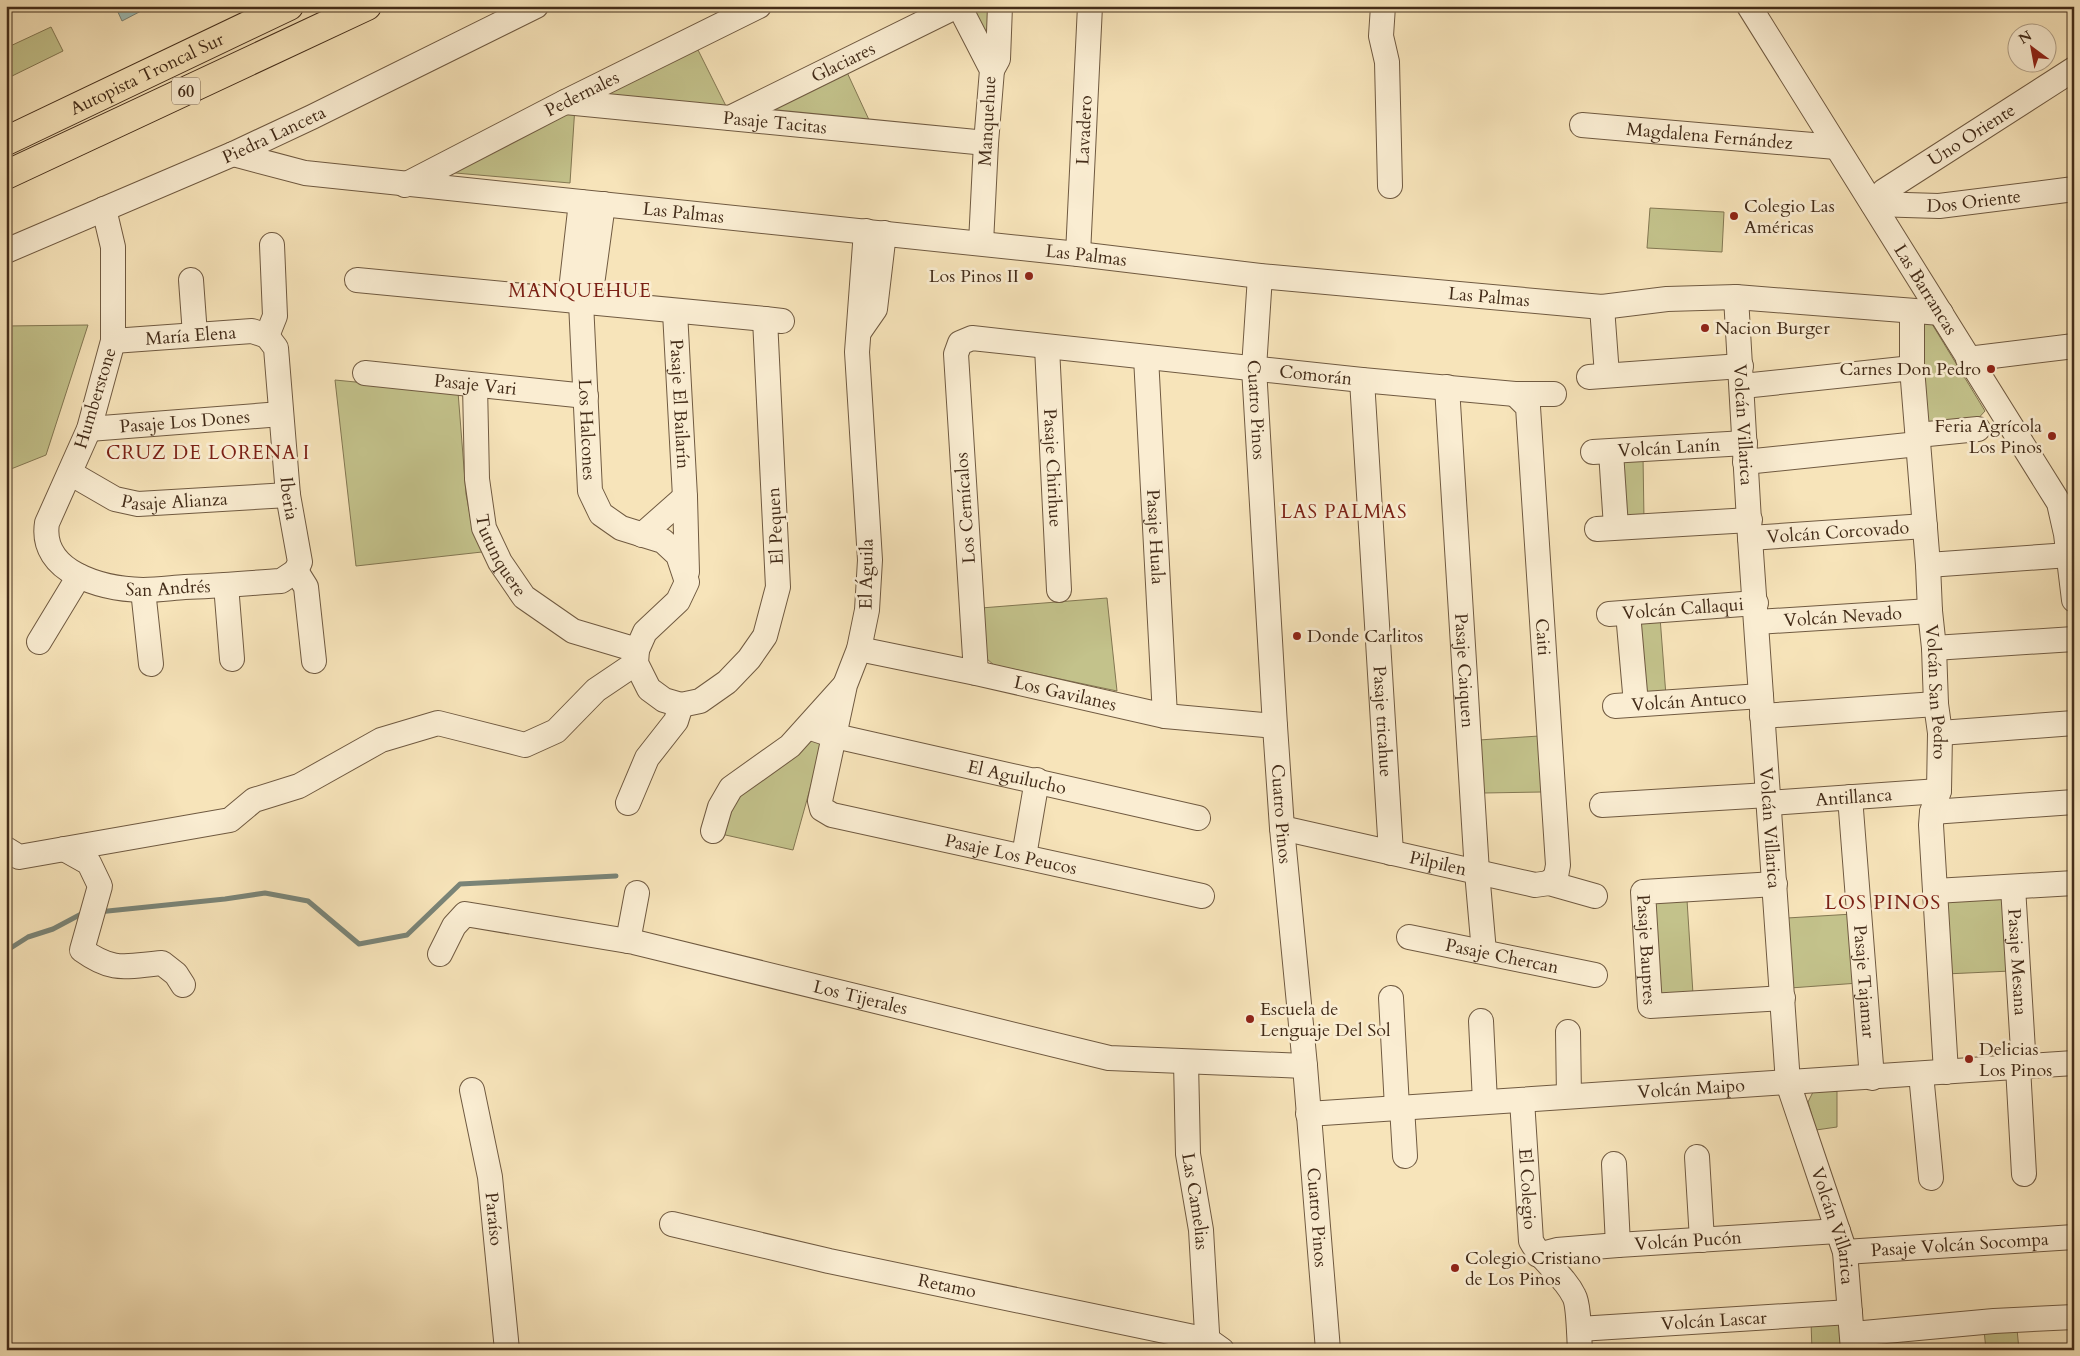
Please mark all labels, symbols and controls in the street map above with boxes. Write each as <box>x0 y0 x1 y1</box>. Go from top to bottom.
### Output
north arrow <box>2008 22 2058 72</box>
text: N <box>2015 26 2036 49</box>
street label: Autopista Troncal Sur <box>66 27 229 122</box>
street label: Glaciares <box>807 36 879 89</box>
street label: Pedernales <box>541 65 623 123</box>
street label: Manquehue <box>973 75 1002 167</box>
road number: 60 <box>172 78 200 104</box>
street label: Lavadero <box>1070 95 1099 166</box>
street label: Uno Oriente <box>1923 98 2020 173</box>
street label: Piedra Lanceta <box>219 100 330 170</box>
street label: Pasaje Tacitas <box>722 105 828 140</box>
street label: Magdalena Fernández <box>1625 117 1794 156</box>
street label: Dos Oriente <box>1926 184 2022 219</box>
place label: Colegio Las Américas <box>1744 194 1835 240</box>
street label: Las Palmas <box>642 196 725 230</box>
marker: Colegio Las Américas <box>1728 210 1740 222</box>
street label: Las Palmas <box>1044 239 1128 273</box>
street label: Las Barrancas <box>1888 239 1963 340</box>
place label: Los Pinos II <box>929 264 1019 289</box>
marker: Los Pinos II <box>1023 270 1035 282</box>
district label: MANQUEHUE <box>508 278 652 304</box>
street label: Las Palmas <box>1447 281 1531 313</box>
place label: Nacion Burger <box>1715 316 1830 341</box>
street label: María Elena <box>145 320 237 352</box>
marker: Nacion Burger <box>1699 322 1711 334</box>
street label: Pasaje El Bailarín <box>663 338 696 470</box>
street label: Humberstone <box>68 345 123 452</box>
place label: Carnes Don Pedro <box>1840 357 1981 382</box>
street label: Cuatro Pinos <box>1241 359 1271 460</box>
street label: Comorán <box>1278 359 1354 392</box>
street label: Volcán Villarica <box>1727 363 1759 486</box>
marker: Carnes Don Pedro <box>1985 363 1997 375</box>
street label: Pasaje Vari <box>433 368 518 402</box>
street label: Los Halcones <box>572 378 601 481</box>
street label: Pasaje Los Dones <box>119 404 251 440</box>
street label: Pasaje Chirihue <box>1037 408 1068 528</box>
place label: Feria Agrícola Los Pinos <box>1935 414 2042 460</box>
marker: Feria Agrícola Los Pinos <box>2046 430 2058 442</box>
street label: Volcán Lanín <box>1617 432 1722 464</box>
district label: CRUZ DE LORENA I <box>106 440 310 466</box>
street label: Los Cernícalos <box>949 451 982 564</box>
street label: Iberia <box>274 476 304 522</box>
street label: El Pequen <box>761 486 790 565</box>
street label: Pasaje Alianza <box>119 487 229 517</box>
street label: Pasaje Huala <box>1140 488 1170 585</box>
district label: LAS PALMAS <box>1281 499 1407 525</box>
street label: Tutunquere <box>469 512 532 602</box>
street label: Volcán Corcovado <box>1766 515 1910 550</box>
street label: El Águila <box>853 538 880 610</box>
street label: San Andrés <box>124 574 211 603</box>
street label: Volcán Callaqui <box>1621 592 1744 626</box>
street label: Volcán Nevado <box>1783 601 1903 633</box>
street label: Pasaje Caiquen <box>1448 612 1480 729</box>
street label: Caiti <box>1529 618 1556 657</box>
street label: Volcán San Pedro <box>1919 623 1952 760</box>
place label: Donde Carlitos <box>1307 624 1423 649</box>
marker: Donde Carlitos <box>1291 630 1303 642</box>
street label: Pasaje tricahue <box>1367 665 1398 778</box>
street label: Los Gavilanes <box>1011 670 1119 718</box>
street label: Volcán Antuco <box>1631 685 1747 718</box>
street label: El Aguilucho <box>965 754 1069 801</box>
street label: Cuatro Pinos <box>1265 763 1297 865</box>
street label: Volcán Villarica <box>1753 766 1786 890</box>
street label: Antillanca <box>1815 782 1893 813</box>
street label: Pasaje Los Peucos <box>942 828 1079 881</box>
street label: Pilpilen <box>1407 845 1470 882</box>
district label: LOS PINOS <box>1825 889 1941 916</box>
street label: Pasaje Baupres <box>1630 894 1662 1006</box>
street label: Pasaje Mesana <box>2001 908 2033 1016</box>
street label: Pasaje Tajamar <box>1847 924 1881 1040</box>
street label: Pasaje Chercan <box>1443 933 1562 980</box>
street label: Los Tijerales <box>811 974 910 1021</box>
place label: Escuela de Lenguaje Del Sol <box>1260 997 1391 1043</box>
marker: Escuela de Lenguaje Del Sol <box>1244 1013 1256 1025</box>
place label: Delicias Los Pinos <box>1979 1037 2052 1083</box>
marker: Delicias Los Pinos <box>1963 1053 1975 1065</box>
street label: Volcán Maipo <box>1637 1073 1746 1105</box>
street label: El Colegio <box>1512 1147 1542 1231</box>
street label: Las Camelias <box>1175 1151 1214 1251</box>
street label: Volcán Villarica <box>1804 1164 1860 1286</box>
street label: Cuatro Pinos <box>1300 1167 1333 1268</box>
street label: Paraíso <box>479 1191 509 1247</box>
street label: Volcán Pucón <box>1634 1225 1743 1257</box>
street label: Pasaje Volcán Socompa <box>1870 1227 2050 1263</box>
place label: Colegio Cristiano de Los Pinos <box>1465 1246 1601 1292</box>
marker: Colegio Cristiano de Los Pinos <box>1449 1262 1461 1274</box>
street label: Retamo <box>916 1268 979 1304</box>
street label: Volcán Lascar <box>1660 1305 1768 1337</box>

